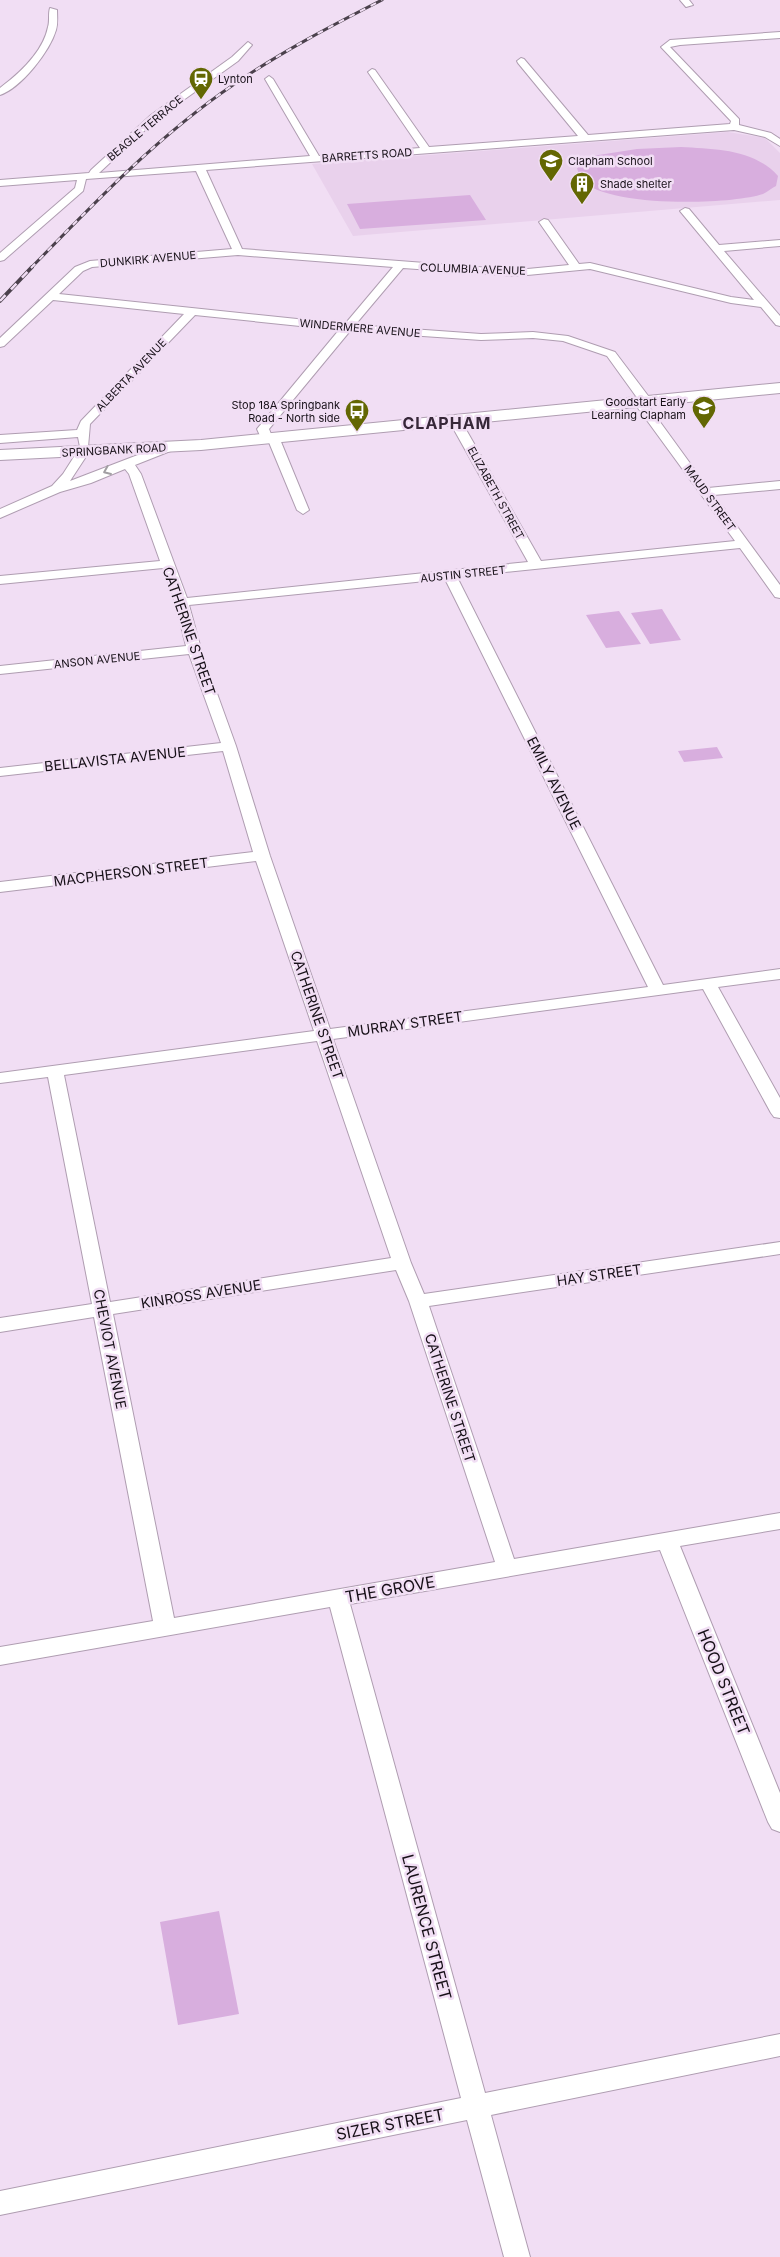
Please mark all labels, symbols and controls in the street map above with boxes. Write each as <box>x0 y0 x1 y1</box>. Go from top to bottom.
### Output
station icon: Lynton <box>188 66 214 100</box>
place label: Lynton <box>218 72 253 86</box>
street label: BEAGLE TERRACE <box>104 92 186 164</box>
street label: BARRETTS ROAD <box>321 145 413 165</box>
school or university icon: Clapham School <box>538 148 564 182</box>
place label: Clapham School <box>568 154 653 168</box>
building icon: Shade shelter <box>569 171 595 205</box>
place label: Shade shelter <box>600 177 672 191</box>
street label: DUNKIRK AVENUE <box>99 248 197 270</box>
street label: COLUMBIA AVENUE <box>420 260 526 278</box>
street label: WINDERMERE AVENUE <box>299 316 421 340</box>
street label: ALBERTA AVENUE <box>93 336 169 414</box>
place label: Goodstart Early Learning Clapham <box>591 395 686 422</box>
school or university icon: Goodstart Early Learning Clapham <box>691 395 717 429</box>
place label: Stop 18A Springbank Road - North side <box>231 398 340 425</box>
bus stop icon: Stop 18A Springbank Road - North side <box>344 398 370 432</box>
district label: CLAPHAM <box>403 413 492 433</box>
street label: SPRINGBANK ROAD <box>61 440 167 460</box>
street label: ELIZABETH STREET <box>465 444 527 542</box>
street label: MAUD STREET <box>681 462 739 534</box>
one-way arrow <box>103 465 112 476</box>
street label: AUSTIN STREET <box>420 563 506 585</box>
street label: CATHERINE STREET <box>159 564 219 697</box>
street label: ANSON AVENUE <box>53 648 141 672</box>
street label: EMILY AVENUE <box>524 734 585 832</box>
street label: BELLAVISTA AVENUE <box>43 743 187 774</box>
street label: MACPHERSON STREET <box>53 854 209 889</box>
street label: CATHERINE STREET <box>287 948 347 1081</box>
street label: MURRAY STREET <box>346 1007 464 1040</box>
street label: HAY STREET <box>555 1260 642 1289</box>
street label: KINROSS AVENUE <box>140 1276 262 1311</box>
street label: CHEVIOT AVENUE <box>91 1287 130 1410</box>
street label: CATHERINE STREET <box>422 1331 479 1465</box>
street label: THE GROVE <box>343 1571 437 1607</box>
street label: HOOD STREET <box>694 1626 754 1738</box>
street label: LAURENCE STREET <box>398 1852 456 2002</box>
street label: SIZER STREET <box>334 2104 446 2144</box>

